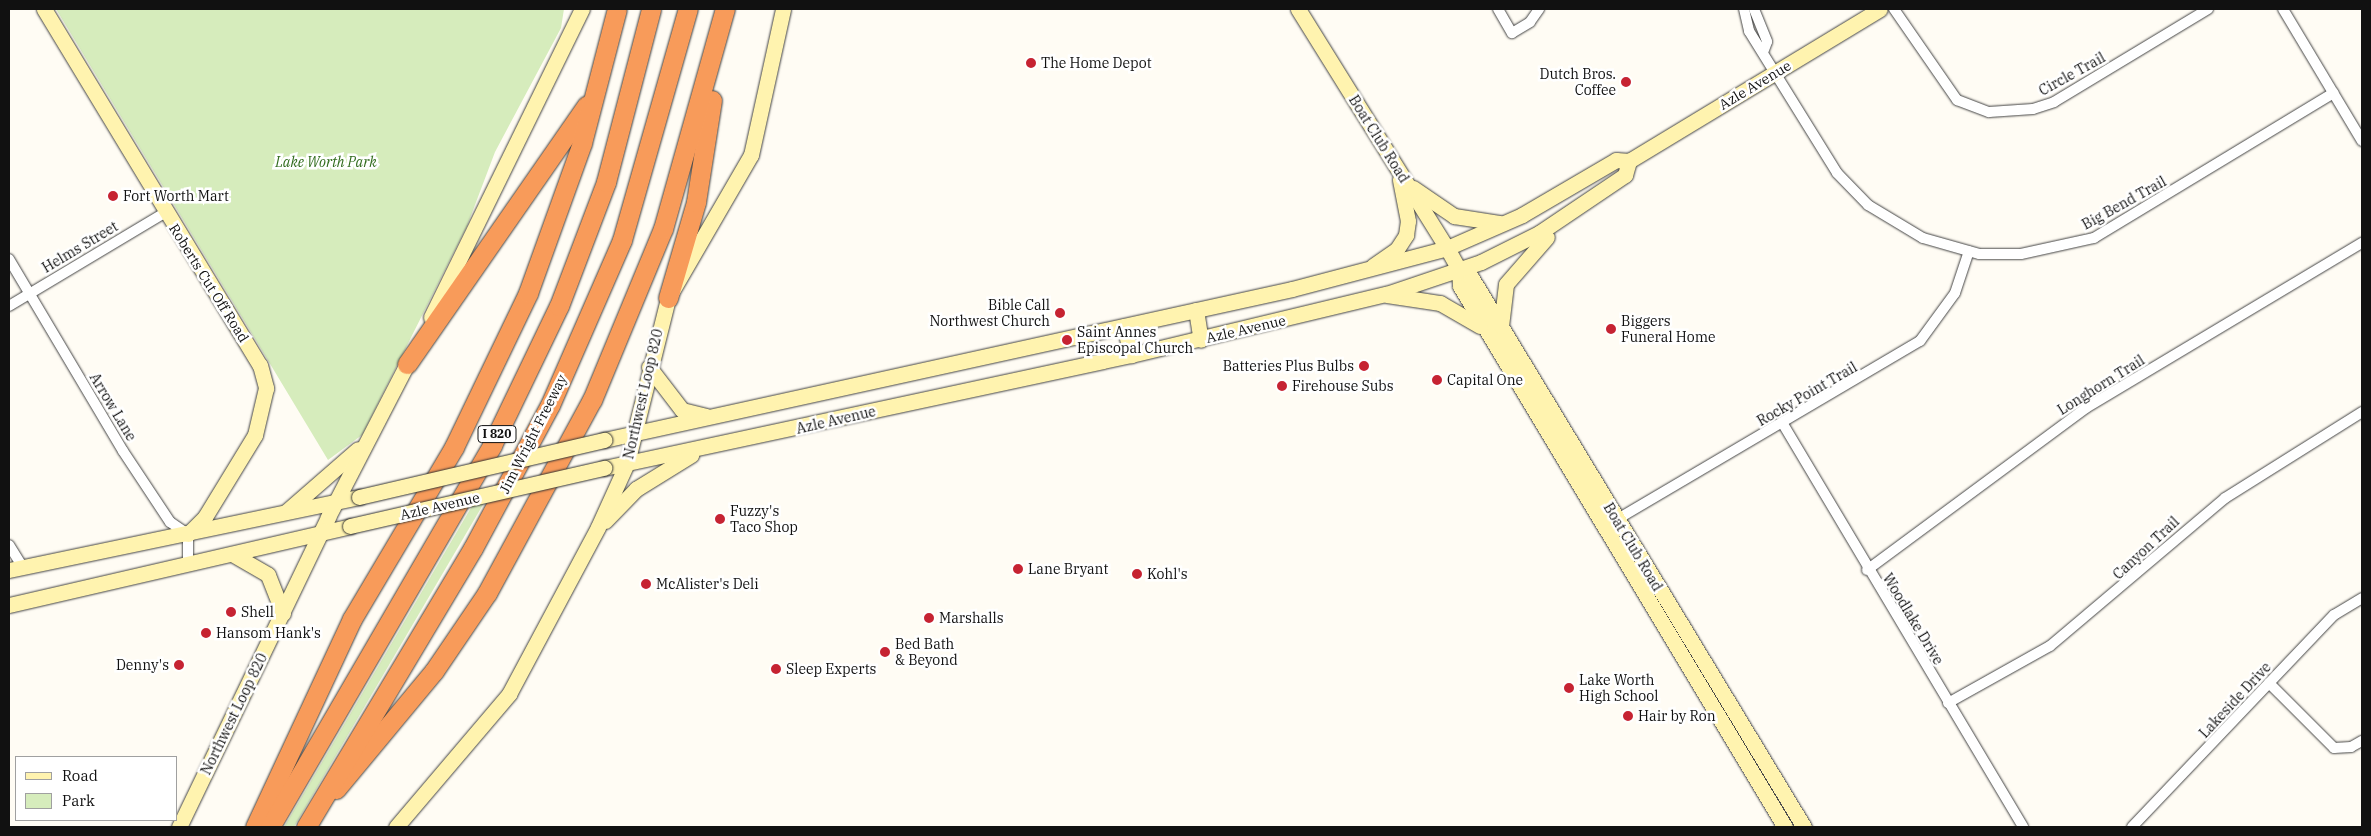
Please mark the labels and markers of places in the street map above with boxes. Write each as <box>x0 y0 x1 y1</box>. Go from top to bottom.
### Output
place label: The Home Depot <box>1041 55 1152 71</box>
marker: The Home Depot <box>1025 57 1037 69</box>
place label: Dutch Bros. Coffee <box>1540 66 1616 98</box>
marker: Dutch Bros. Coffee <box>1620 76 1632 88</box>
place label: Fort Worth Mart <box>123 188 229 204</box>
marker: Fort Worth Mart <box>107 190 119 202</box>
place label: Bible Call Northwest Church <box>930 297 1050 330</box>
marker: Bible Call Northwest Church <box>1054 307 1066 319</box>
place label: Biggers Funeral Home <box>1621 313 1716 346</box>
marker: Biggers Funeral Home <box>1605 323 1617 335</box>
place label: Saint Annes Episcopal Church <box>1077 324 1193 357</box>
marker: Saint Annes Episcopal Church <box>1061 334 1073 346</box>
place label: Batteries Plus Bulbs <box>1223 358 1354 374</box>
marker: Batteries Plus Bulbs <box>1358 360 1370 372</box>
place label: Capital One <box>1447 372 1523 388</box>
marker: Capital One <box>1431 374 1443 386</box>
place label: Firehouse Subs <box>1292 378 1394 394</box>
marker: Firehouse Subs <box>1276 380 1288 392</box>
place label: Fuzzy's Taco Shop <box>730 503 798 536</box>
marker: Fuzzy's Taco Shop <box>714 513 726 525</box>
place label: Lane Bryant <box>1028 561 1108 577</box>
marker: Lane Bryant <box>1012 563 1024 575</box>
place label: Kohl's <box>1147 566 1188 582</box>
marker: Kohl's <box>1131 568 1143 580</box>
place label: McAlister's Deli <box>656 576 759 592</box>
marker: McAlister's Deli <box>640 578 652 590</box>
place label: Shell <box>241 604 274 620</box>
marker: Shell <box>225 606 237 618</box>
place label: Marshalls <box>939 610 1003 626</box>
marker: Marshalls <box>923 612 935 624</box>
place label: Hansom Hank's <box>216 625 321 641</box>
marker: Hansom Hank's <box>200 627 212 639</box>
place label: Bed Bath & Beyond <box>895 636 958 669</box>
marker: Bed Bath & Beyond <box>879 646 891 658</box>
place label: Denny's <box>116 657 169 673</box>
marker: Denny's <box>173 659 185 671</box>
place label: Sleep Experts <box>786 661 876 677</box>
marker: Sleep Experts <box>770 663 782 675</box>
place label: Lake Worth High School <box>1579 672 1658 704</box>
marker: Lake Worth High School <box>1563 682 1575 694</box>
place label: Hair by Ron <box>1638 708 1716 724</box>
marker: Hair by Ron <box>1622 710 1634 722</box>

